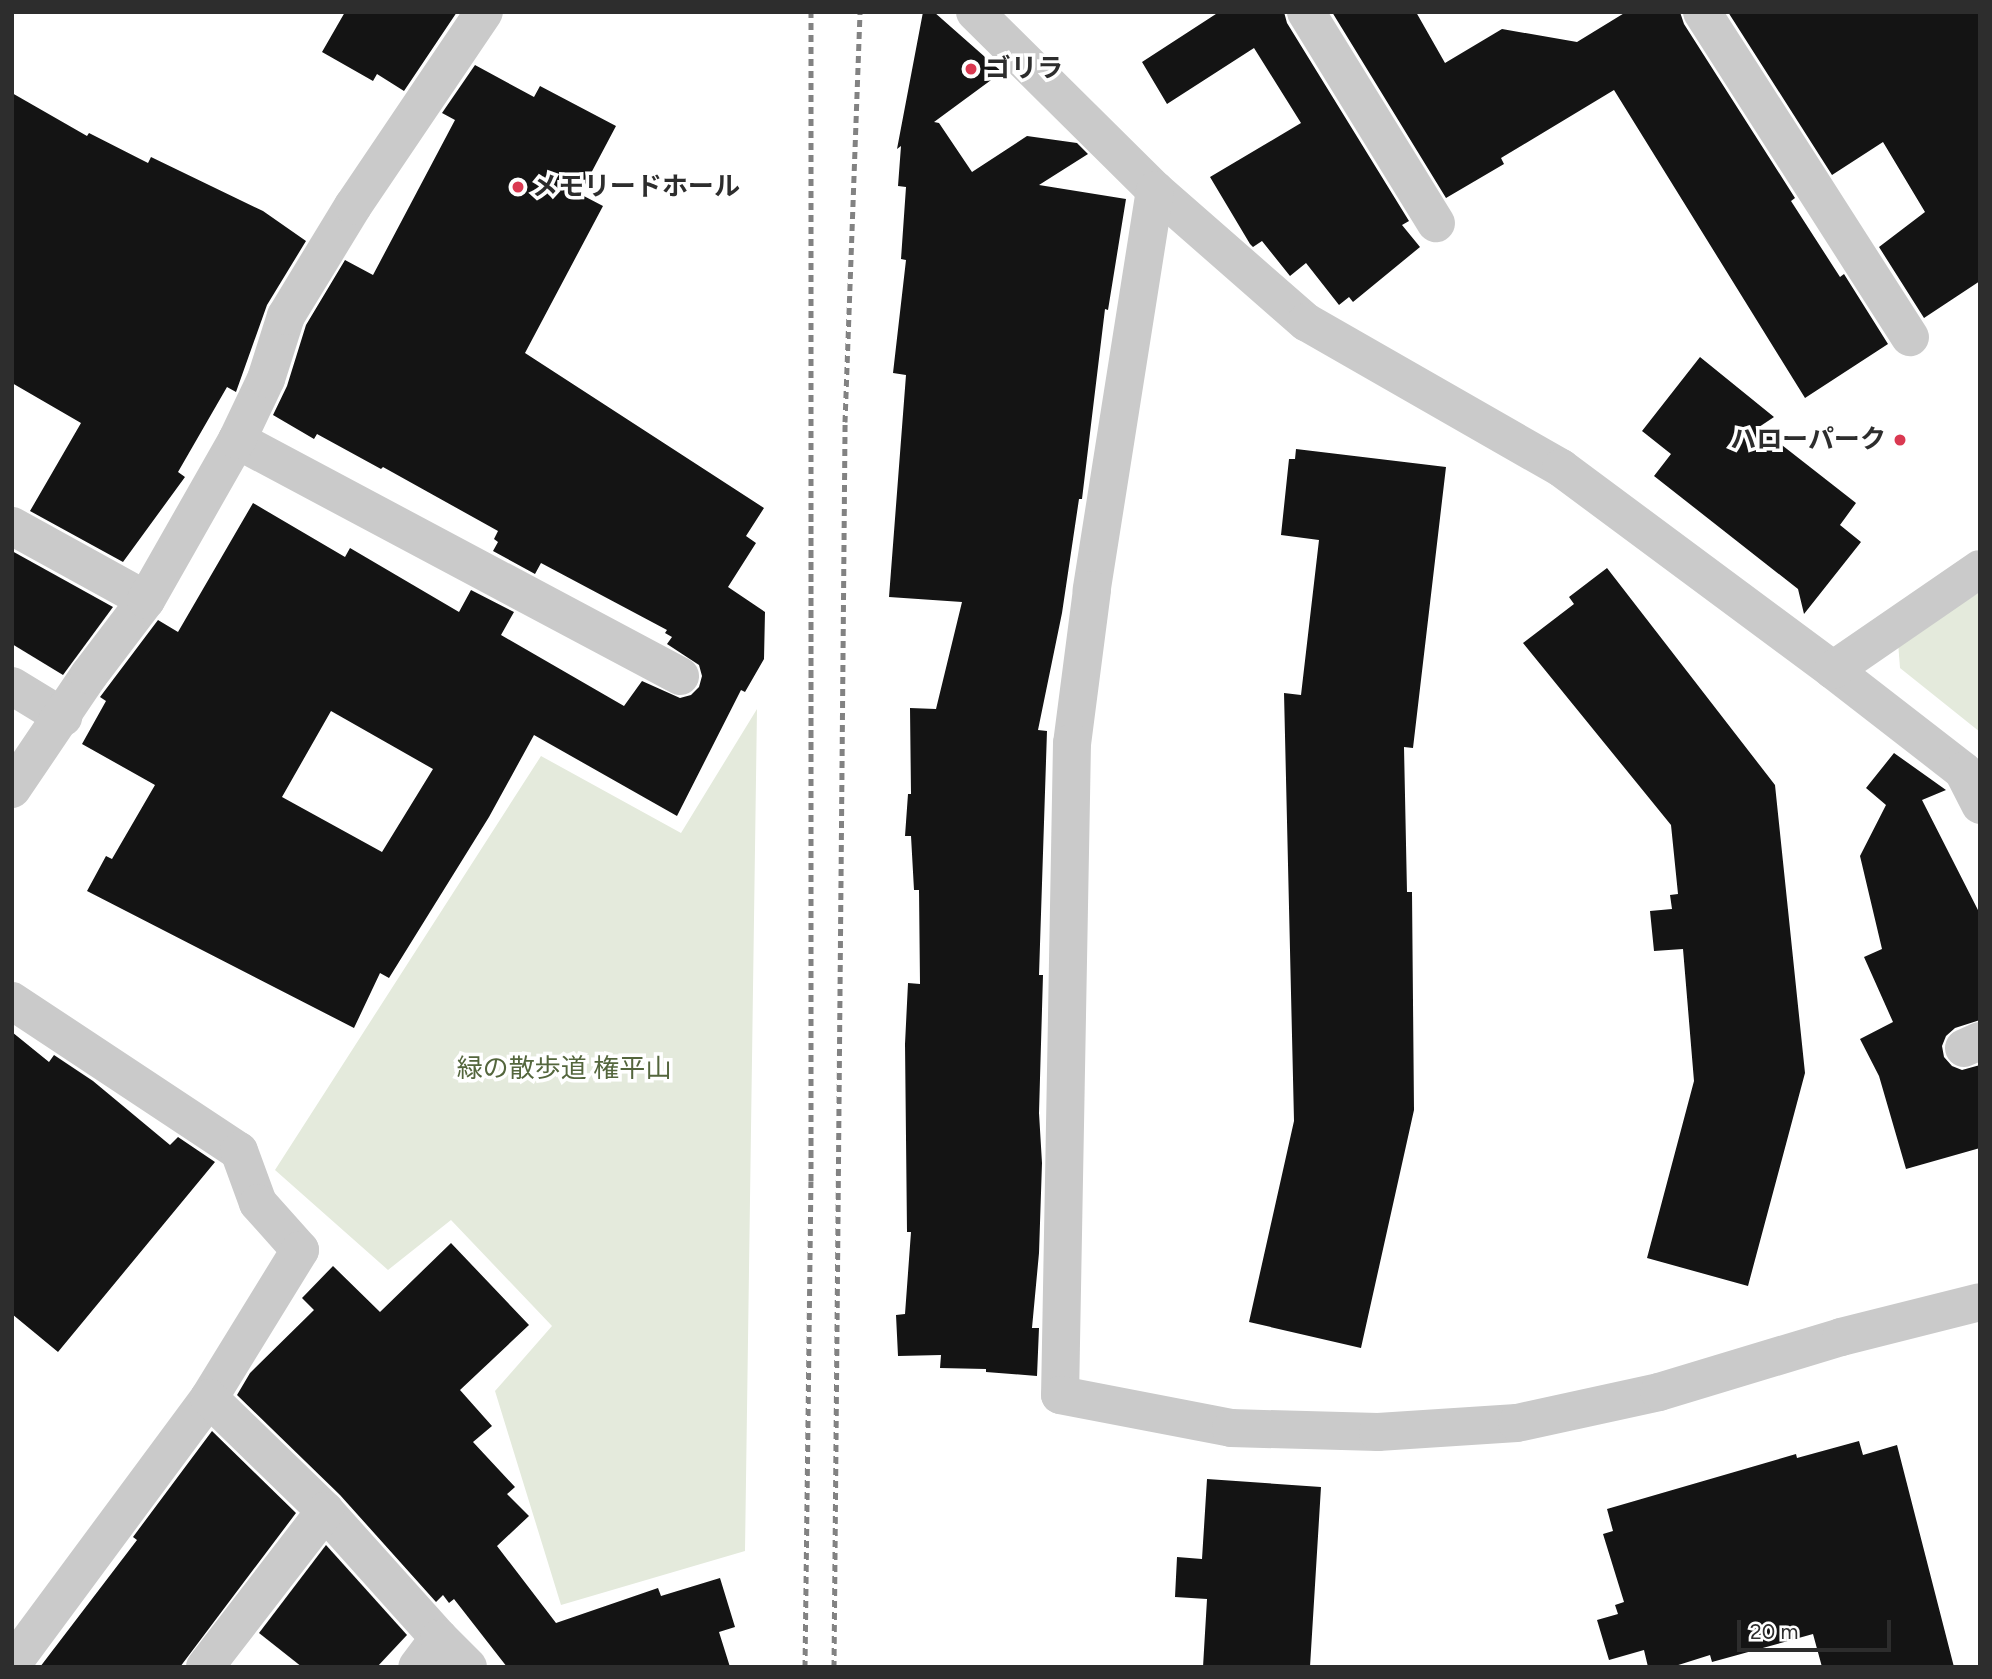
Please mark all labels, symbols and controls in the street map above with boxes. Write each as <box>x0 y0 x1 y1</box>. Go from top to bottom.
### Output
place label: ゴリラ <box>985 53 1063 85</box>
marker: ゴリラ <box>963 61 979 77</box>
place label: メモリードホール <box>532 171 740 203</box>
marker: メモリードホール <box>510 179 526 195</box>
place label: ハローパーク <box>1730 424 1886 456</box>
marker: ハローパーク <box>1892 432 1908 448</box>
park label: 緑の散歩道 権平山 <box>457 1053 671 1085</box>
scale bar <box>1740 1606 1894 1650</box>
text: 20 m <box>1750 1619 1798 1644</box>

